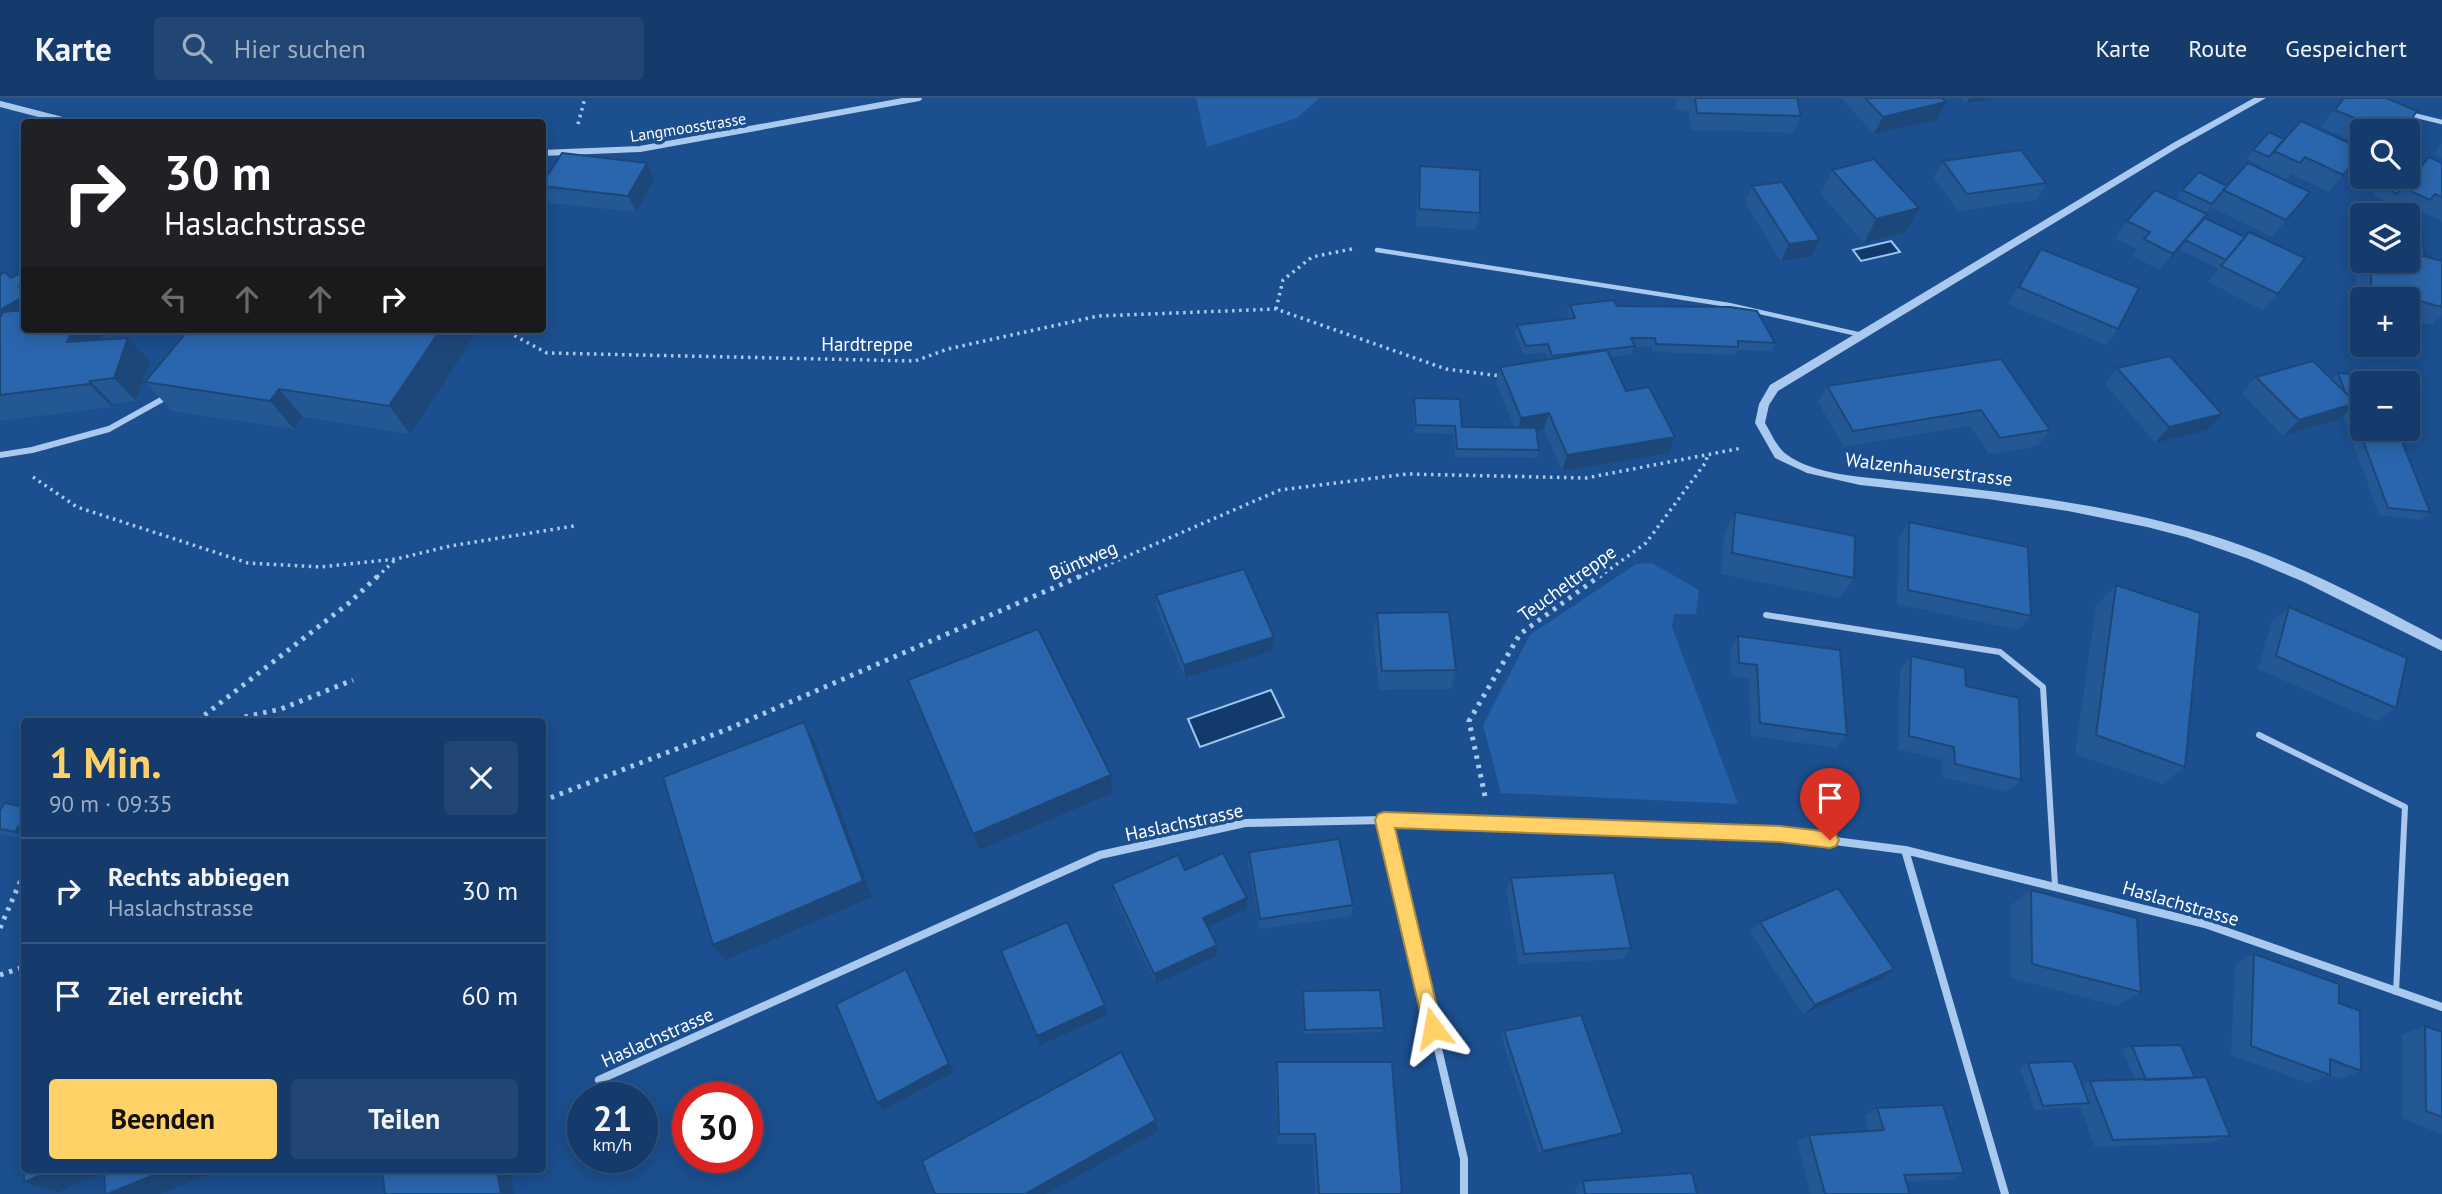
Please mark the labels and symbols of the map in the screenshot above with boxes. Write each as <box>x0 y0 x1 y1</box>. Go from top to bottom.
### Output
street label: Langmoosstrasse <box>629 108 747 146</box>
street label: Hardtreppe <box>821 332 913 356</box>
street label: Walzenhauserstrasse <box>1844 447 2014 491</box>
street label: Büntweg <box>1045 535 1121 585</box>
street label: Teucheltreppe <box>1513 540 1621 626</box>
pin <box>1800 768 1860 840</box>
street label: Haslachstrasse <box>1123 798 1245 846</box>
street label: Haslachstrasse <box>2120 875 2242 931</box>
position arrow <box>1396 991 1470 1065</box>
street label: Haslachstrasse <box>597 1002 717 1072</box>
speed limit sign: 30 <box>672 1082 763 1173</box>

